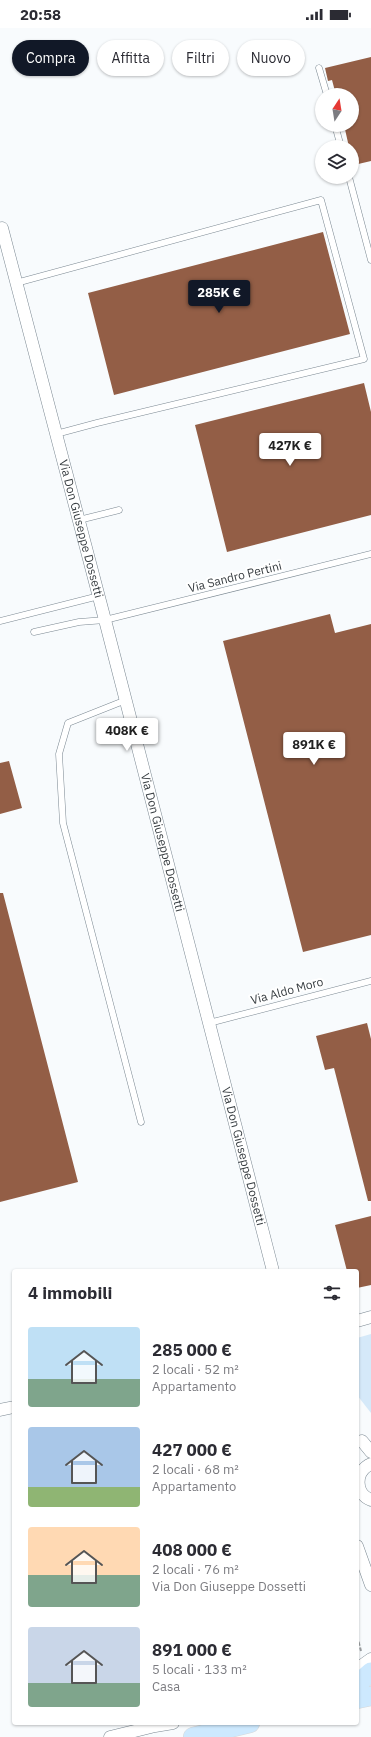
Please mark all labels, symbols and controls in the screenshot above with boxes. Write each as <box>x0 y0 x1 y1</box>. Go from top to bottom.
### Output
text: 20:58 <box>20 5 61 24</box>
chip: Compra <box>12 40 89 76</box>
chip: Affitta <box>97 40 164 76</box>
chip: Filtri <box>172 40 229 76</box>
chip: Nuovo <box>237 40 305 76</box>
north arrow <box>315 88 359 132</box>
map controls <box>315 88 359 184</box>
button: layers <box>315 140 359 184</box>
pin: 285K € <box>186 280 252 314</box>
text: 285K € <box>197 284 241 301</box>
pin: 427K € <box>257 433 323 467</box>
text: 427K € <box>268 437 312 454</box>
street label: Via Don Giuseppe Dossetti <box>56 458 107 599</box>
street label: Via Sandro Pertini <box>187 558 283 595</box>
pin: 408K € <box>94 718 160 752</box>
text: 408K € <box>105 722 149 739</box>
pin: 891K € <box>281 732 347 766</box>
text: 891K € <box>292 736 336 753</box>
street label: Via Don Giuseppe Dossetti <box>138 771 188 913</box>
street label: Via Aldo Moro <box>249 974 325 1007</box>
street label: Via Don Giuseppe Dossetti <box>219 1085 269 1227</box>
text: 4 immobili <box>28 1282 112 1304</box>
icon: filters <box>321 1282 343 1304</box>
text: 285 000 € <box>152 1339 232 1361</box>
icon: home <box>60 1343 108 1391</box>
text: 2 locali · 52 m² <box>152 1361 239 1378</box>
text: Appartamento <box>152 1378 236 1395</box>
text: 427 000 € <box>152 1439 232 1461</box>
icon: home <box>60 1443 108 1491</box>
text: 2 locali · 68 m² <box>152 1461 239 1478</box>
text: Appartamento <box>152 1478 236 1495</box>
text: 408 000 € <box>152 1539 232 1561</box>
icon: home <box>60 1543 108 1591</box>
text: 2 locali · 76 m² <box>152 1561 239 1578</box>
text: Via Don Giuseppe Dossetti <box>152 1578 306 1595</box>
text: 891 000 € <box>152 1639 232 1661</box>
icon: home <box>60 1643 108 1691</box>
text: 5 locali · 133 m² <box>152 1661 247 1678</box>
text: Casa <box>152 1678 180 1695</box>

